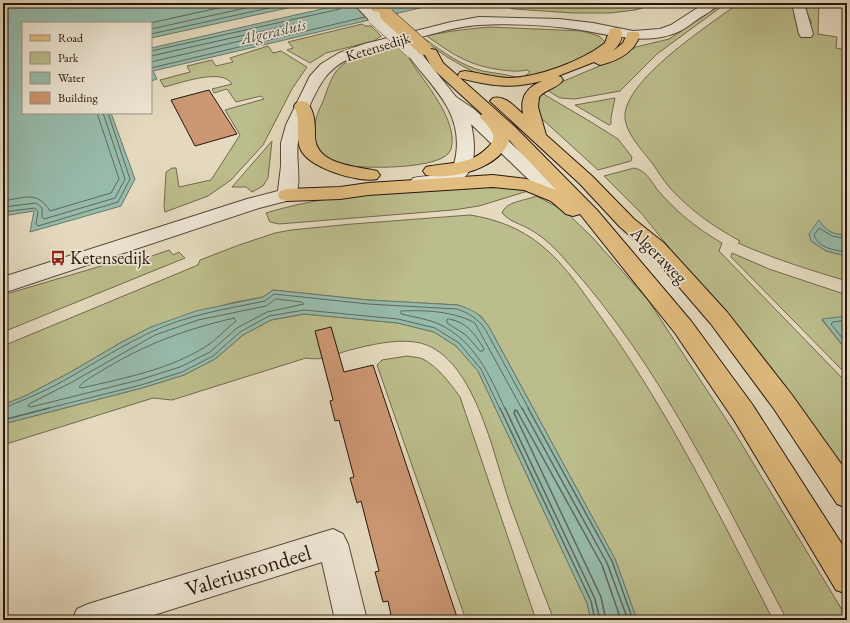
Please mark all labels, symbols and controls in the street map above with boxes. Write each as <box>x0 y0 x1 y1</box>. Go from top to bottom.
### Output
water label: Algerasluis <box>237 14 308 49</box>
legend <box>22 22 152 114</box>
street label: Ketensedijk <box>343 27 413 65</box>
text: Road <box>58 30 84 46</box>
text: Park <box>58 50 79 66</box>
text: Water <box>58 70 85 86</box>
text: Building <box>58 90 99 106</box>
street label: Algeraweg <box>625 221 693 288</box>
place label: Ketensedijk <box>70 246 151 269</box>
bus stop icon: Ketensedijk <box>49 249 67 267</box>
street label: Valeriusrondeel <box>182 538 314 603</box>

